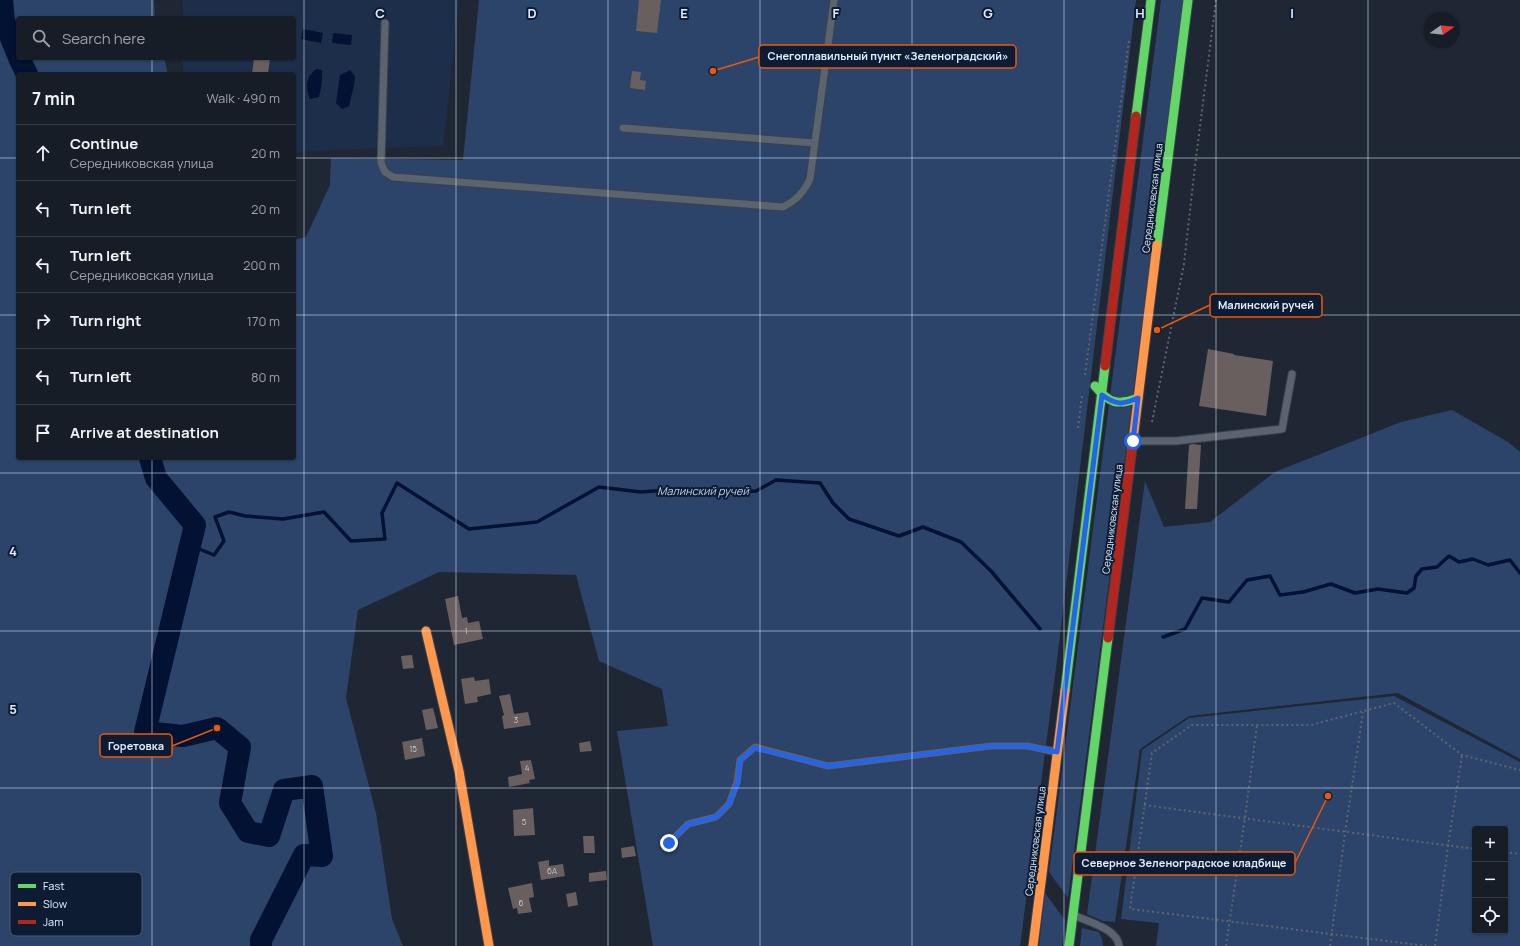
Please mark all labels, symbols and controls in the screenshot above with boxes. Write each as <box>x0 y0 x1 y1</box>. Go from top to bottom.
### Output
text: C <box>375 4 385 22</box>
text: D <box>527 4 537 22</box>
text: E <box>680 4 688 22</box>
text: F <box>833 4 840 22</box>
text: G <box>983 4 993 22</box>
text: H <box>1135 4 1145 22</box>
text: I <box>1290 4 1294 22</box>
north arrow <box>1424 12 1460 48</box>
search box <box>16 16 296 60</box>
icon: search <box>30 27 52 49</box>
text: Search here <box>62 28 145 49</box>
callout: Снегоплавильный пункт «Зеленоградский» <box>759 45 1016 68</box>
text: Снегоплавильный пункт «Зеленоградский» <box>768 48 1008 63</box>
text: 7 min <box>32 87 75 110</box>
text: Walk · 490 m <box>206 89 280 107</box>
text: Continue <box>70 133 138 154</box>
icon: ahead <box>32 142 54 164</box>
street label: Середниковская улица <box>1138 142 1166 254</box>
text: 20 m <box>251 144 280 162</box>
text: Середниковская улица <box>70 154 213 172</box>
icon: left <box>32 198 54 220</box>
text: Turn left <box>70 198 132 219</box>
text: 20 m <box>251 200 280 218</box>
text: Turn left <box>70 245 132 266</box>
icon: left <box>32 254 54 276</box>
text: 200 m <box>243 256 280 274</box>
text: Середниковская улица <box>70 266 213 284</box>
callout: Малинский ручей <box>1210 294 1322 317</box>
text: Малинский ручей <box>1218 297 1314 312</box>
icon: right <box>32 310 54 332</box>
text: Turn right <box>70 310 141 331</box>
text: 170 m <box>247 312 280 330</box>
icon: left <box>32 366 54 388</box>
text: Turn left <box>70 366 132 387</box>
text: 80 m <box>251 368 280 386</box>
icon: arrive <box>32 422 54 444</box>
text: Arrive at destination <box>70 422 219 443</box>
route start <box>1124 432 1142 450</box>
street label: Середниковская улица <box>1098 463 1126 575</box>
water label: Малинский ручей <box>657 483 749 498</box>
text: 4 <box>9 542 17 560</box>
house number: 1 <box>464 625 468 636</box>
text: 5 <box>9 700 17 718</box>
house number: 3 <box>514 714 518 725</box>
callout: Горетовка <box>100 734 172 757</box>
text: Горетовка <box>108 738 164 753</box>
house number: 15 <box>409 743 417 754</box>
house number: 4 <box>525 762 530 773</box>
street label: Середниковская улица <box>1021 785 1049 897</box>
house number: 5 <box>522 816 527 827</box>
map controls <box>1472 826 1508 934</box>
button: + <box>1472 826 1508 862</box>
route end <box>660 834 678 852</box>
callout: Северное Зеленоградское кладбище <box>1074 852 1295 875</box>
text: Северное Зеленоградское кладбище <box>1082 855 1287 870</box>
button: − <box>1472 862 1508 898</box>
house number: 6А <box>547 865 557 876</box>
legend <box>10 872 142 936</box>
text: Fast <box>43 878 65 893</box>
text: Slow <box>43 896 68 911</box>
house number: 6 <box>519 897 524 908</box>
button: locate <box>1472 898 1508 934</box>
text: Jam <box>43 914 64 929</box>

